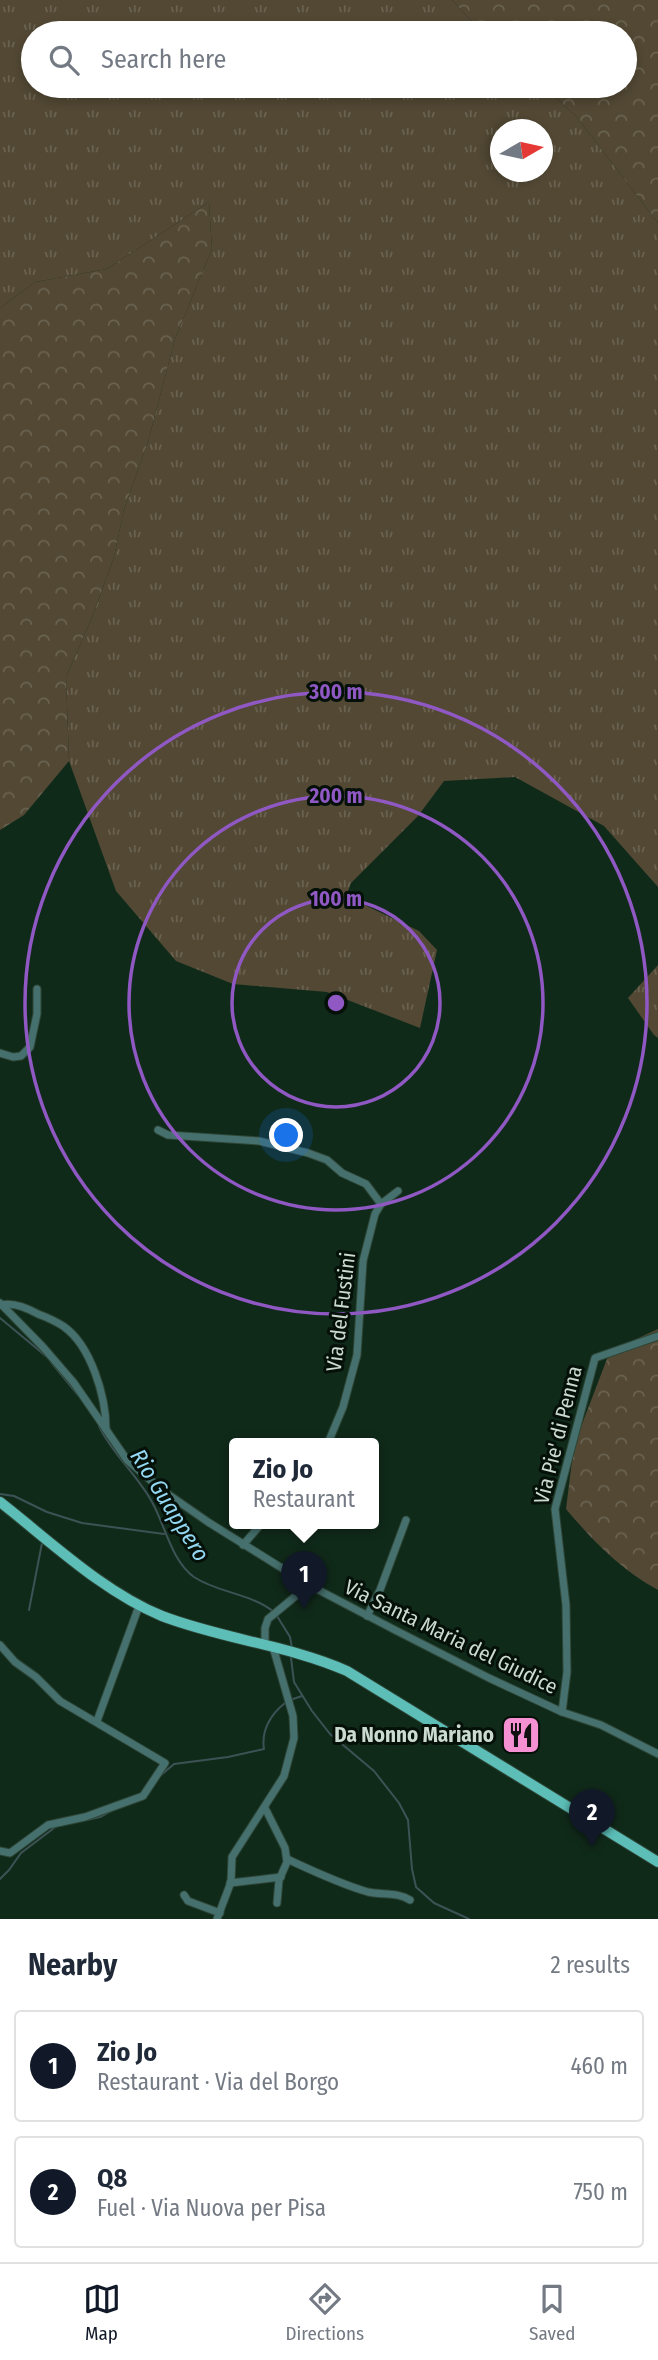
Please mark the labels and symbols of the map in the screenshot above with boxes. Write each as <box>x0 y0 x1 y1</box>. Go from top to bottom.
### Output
north arrow <box>490 119 553 182</box>
text: 300 m <box>308 679 363 705</box>
text: 200 m <box>308 783 363 809</box>
text: 100 m <box>310 886 362 912</box>
centre of rings <box>324 991 348 1015</box>
your location <box>269 1118 303 1152</box>
street label: Via del Fustini <box>321 1251 361 1373</box>
street label: Via Pie' di Penna <box>528 1363 588 1507</box>
water label: Rio Guappero <box>124 1444 216 1566</box>
pin: 1 <box>281 1551 327 1609</box>
street label: Via Santa Maria del Giudice <box>340 1574 562 1700</box>
restaurant icon: Da Nonno Mariano <box>500 1714 542 1756</box>
place label: Da Nonno Mariano <box>334 1722 494 1748</box>
pin: 2 <box>569 1789 615 1847</box>

